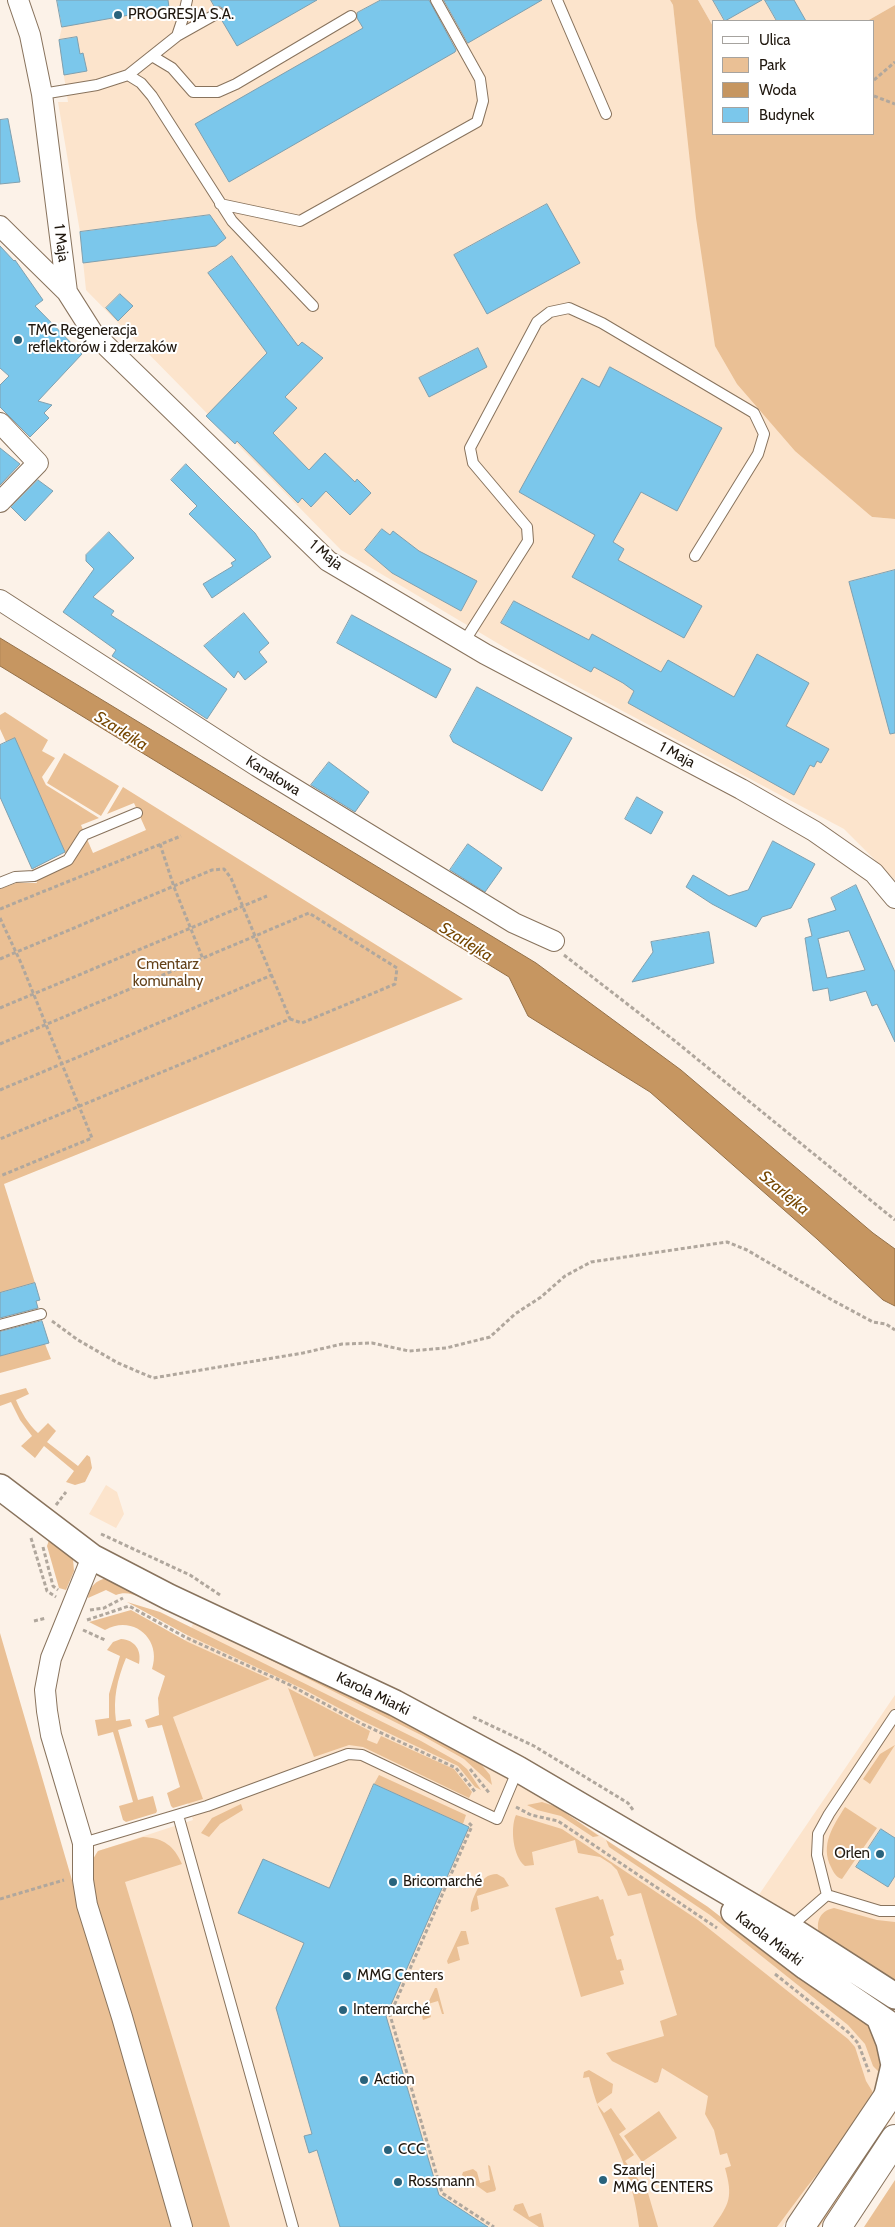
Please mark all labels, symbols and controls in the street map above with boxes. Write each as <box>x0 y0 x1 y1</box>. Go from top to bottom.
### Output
place label: PROGRESJA S.A. <box>128 6 234 24</box>
marker: PROGRESJA S.A. <box>112 9 124 21</box>
legend <box>712 20 875 135</box>
text: Ulica <box>759 31 790 49</box>
text: Park <box>759 56 786 74</box>
text: Woda <box>759 81 796 99</box>
text: Budynek <box>759 106 814 124</box>
street label: 1 Maja <box>50 223 72 263</box>
place label: TMC Regeneracja reflektorów i zderzaków <box>28 322 177 357</box>
marker: TMC Regeneracja reflektorów i zderzaków <box>12 334 24 346</box>
street label: 1 Maja <box>306 536 346 574</box>
water label: Szarlejka <box>91 707 151 755</box>
street label: 1 Maja <box>656 738 698 772</box>
street label: Kanałowa <box>242 752 304 800</box>
water label: Szarlejka <box>436 918 496 966</box>
park label: Cmentarz komunalny <box>133 956 203 991</box>
water label: Szarlejka <box>755 1167 813 1219</box>
street label: Karola Miarki <box>333 1668 413 1720</box>
place label: Orlen <box>834 1845 870 1863</box>
marker: Orlen <box>874 1848 886 1860</box>
place label: Bricomarché <box>403 1873 482 1891</box>
marker: Bricomarché <box>387 1876 399 1888</box>
street label: Karola Miarki <box>732 1908 806 1970</box>
place label: MMG Centers <box>357 1967 443 1985</box>
marker: MMG Centers <box>341 1970 353 1982</box>
place label: Intermarché <box>353 2001 430 2019</box>
marker: Intermarché <box>337 2004 349 2016</box>
place label: Action <box>374 2071 415 2089</box>
marker: Action <box>358 2074 370 2086</box>
place label: CCC <box>398 2141 425 2159</box>
marker: CCC <box>382 2144 394 2156</box>
place label: Szarlej MMG CENTERS <box>613 2162 713 2197</box>
place label: Rossmann <box>408 2173 475 2191</box>
marker: Szarlej MMG CENTERS <box>597 2174 609 2186</box>
marker: Rossmann <box>392 2176 404 2188</box>

